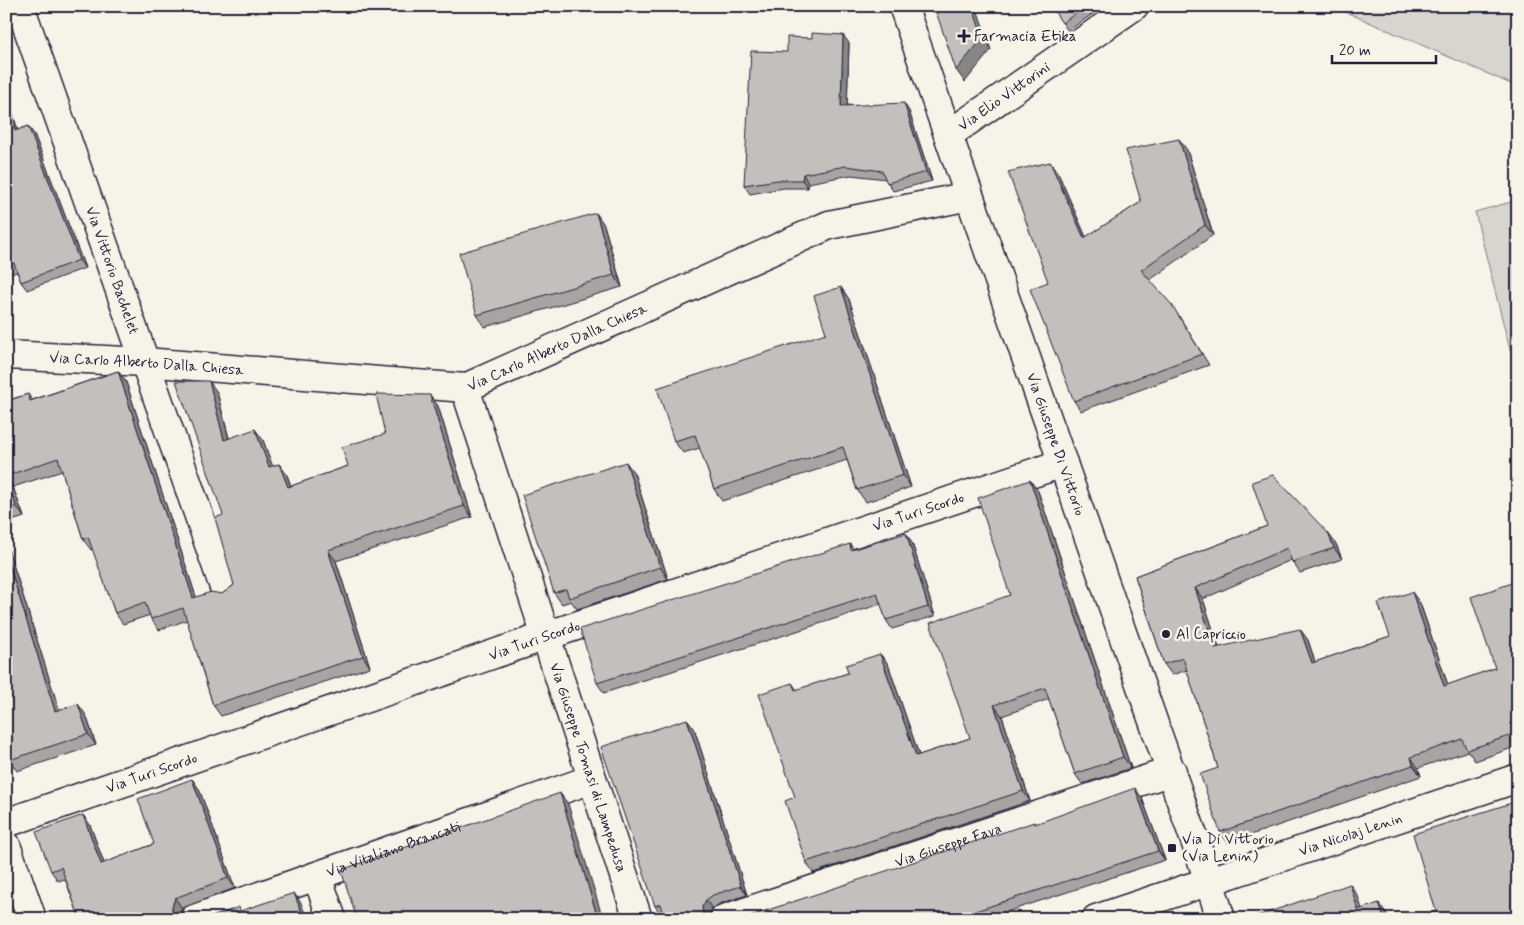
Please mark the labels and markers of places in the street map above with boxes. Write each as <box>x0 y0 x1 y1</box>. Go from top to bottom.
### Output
place label: Farmacia Etika <box>974 27 1077 47</box>
marker: Farmacia Etika <box>958 30 970 42</box>
place label: Al Capriccio <box>1176 625 1246 645</box>
marker: Al Capriccio <box>1160 628 1172 640</box>
place label: Via Di Vittorio (Via Lenin) <box>1182 830 1274 867</box>
marker: Via Di Vittorio (Via Lenin) <box>1166 842 1178 854</box>

